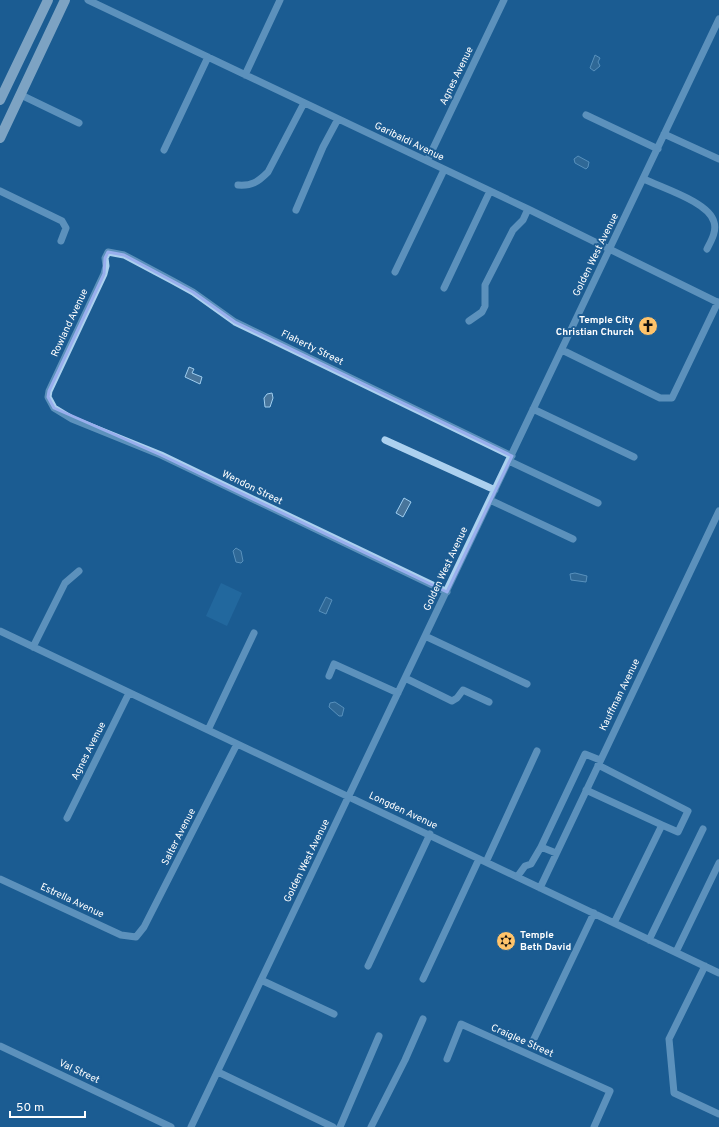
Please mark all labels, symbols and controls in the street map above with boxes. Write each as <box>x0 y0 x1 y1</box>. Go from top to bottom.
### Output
street label: Agnes Avenue <box>437 45 477 107</box>
street label: Garibaldi Avenue <box>372 120 446 164</box>
street label: Golden West Avenue <box>570 211 622 299</box>
street label: Rowland Avenue <box>49 287 91 359</box>
place label: Temple City Christian Church <box>556 314 634 339</box>
church icon: Temple City Christian Church <box>637 315 659 337</box>
street label: Flaherty Street <box>279 327 345 369</box>
street label: Wendon Street <box>219 468 285 508</box>
street label: Golden West Avenue <box>421 525 471 613</box>
street label: Kauffman Avenue <box>597 657 643 733</box>
street label: Agnes Avenue <box>69 720 109 782</box>
street label: Longden Avenue <box>366 789 440 833</box>
street label: Salter Avenue <box>159 806 199 868</box>
street label: Golden West Avenue <box>281 817 333 905</box>
street label: Estrella Avenue <box>38 881 106 921</box>
place label: Temple Beth David <box>520 929 571 954</box>
synagogue icon: Temple Beth David <box>495 930 517 952</box>
street label: Craiglee Street <box>489 1021 555 1061</box>
street label: Val Street <box>56 1057 102 1087</box>
scale bar <box>10 1093 85 1119</box>
text: 50 m <box>16 1100 44 1116</box>

